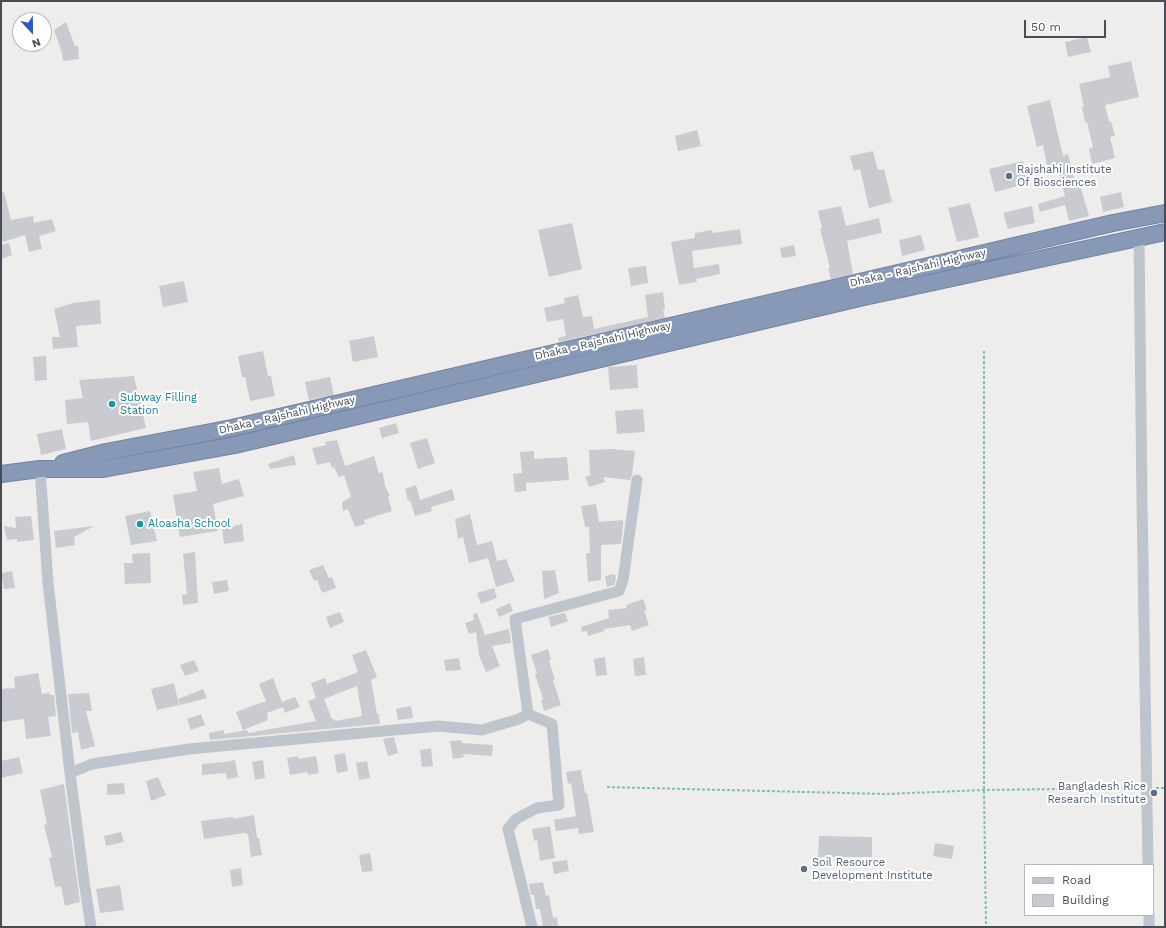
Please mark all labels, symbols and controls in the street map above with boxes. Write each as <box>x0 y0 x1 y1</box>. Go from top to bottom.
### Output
north arrow <box>12 12 52 52</box>
scale bar <box>1026 12 1108 38</box>
text: 50 m <box>1031 20 1061 34</box>
text: N <box>30 35 43 50</box>
place label: Rajshahi Institute Of Biosciences <box>1017 163 1111 189</box>
marker: Rajshahi Institute Of Biosciences <box>1004 171 1014 181</box>
street label: Dhaka - Rajshahi Highway <box>849 246 987 290</box>
street label: Dhaka - Rajshahi Highway <box>534 319 672 363</box>
place label: Subway Filling Station <box>120 391 197 417</box>
street label: Dhaka - Rajshahi Highway <box>218 393 356 437</box>
marker: Subway Filling Station <box>107 399 117 409</box>
place label: Aloasha School <box>148 517 231 531</box>
marker: Aloasha School <box>135 519 145 529</box>
place label: Bangladesh Rice Research Institute <box>1047 780 1146 806</box>
marker: Bangladesh Rice Research Institute <box>1149 788 1159 798</box>
place label: Soil Resource Development Institute <box>812 856 933 882</box>
marker: Soil Resource Development Institute <box>799 864 809 874</box>
legend <box>1024 864 1154 916</box>
text: Road <box>1062 873 1091 887</box>
text: Building <box>1062 893 1109 907</box>

